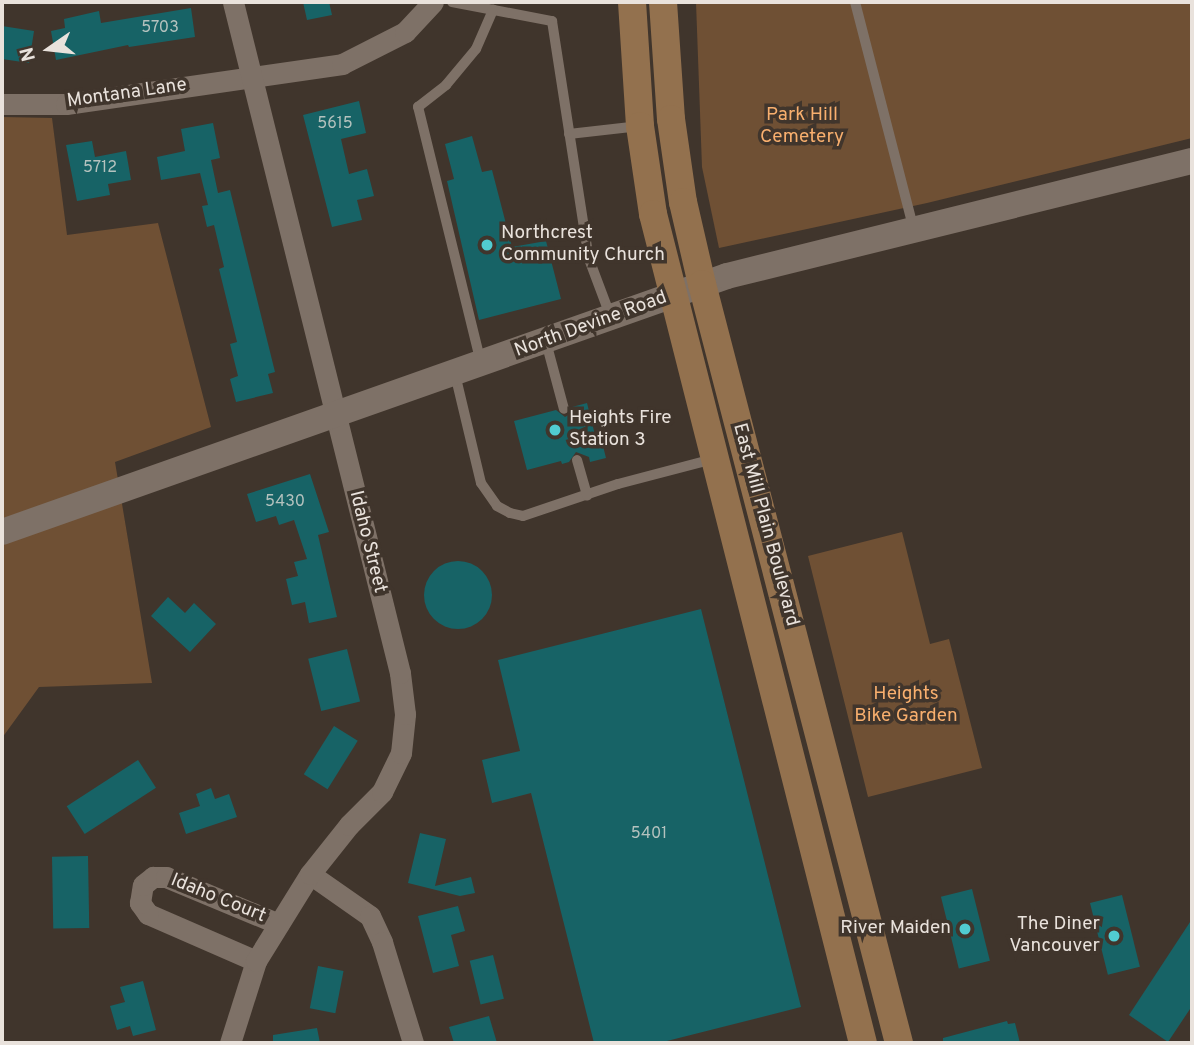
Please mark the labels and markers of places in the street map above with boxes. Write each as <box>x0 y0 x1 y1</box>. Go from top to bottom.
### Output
place label: Northcrest Community Church <box>501 223 665 267</box>
marker: Northcrest Community Church <box>479 237 495 253</box>
place label: Heights Fire Station 3 <box>569 408 672 452</box>
marker: Heights Fire Station 3 <box>547 422 563 438</box>
place label: The Diner Vancouver <box>1009 914 1100 958</box>
place label: River Maiden <box>840 918 951 940</box>
marker: River Maiden <box>957 921 973 937</box>
marker: The Diner Vancouver <box>1106 928 1122 944</box>

